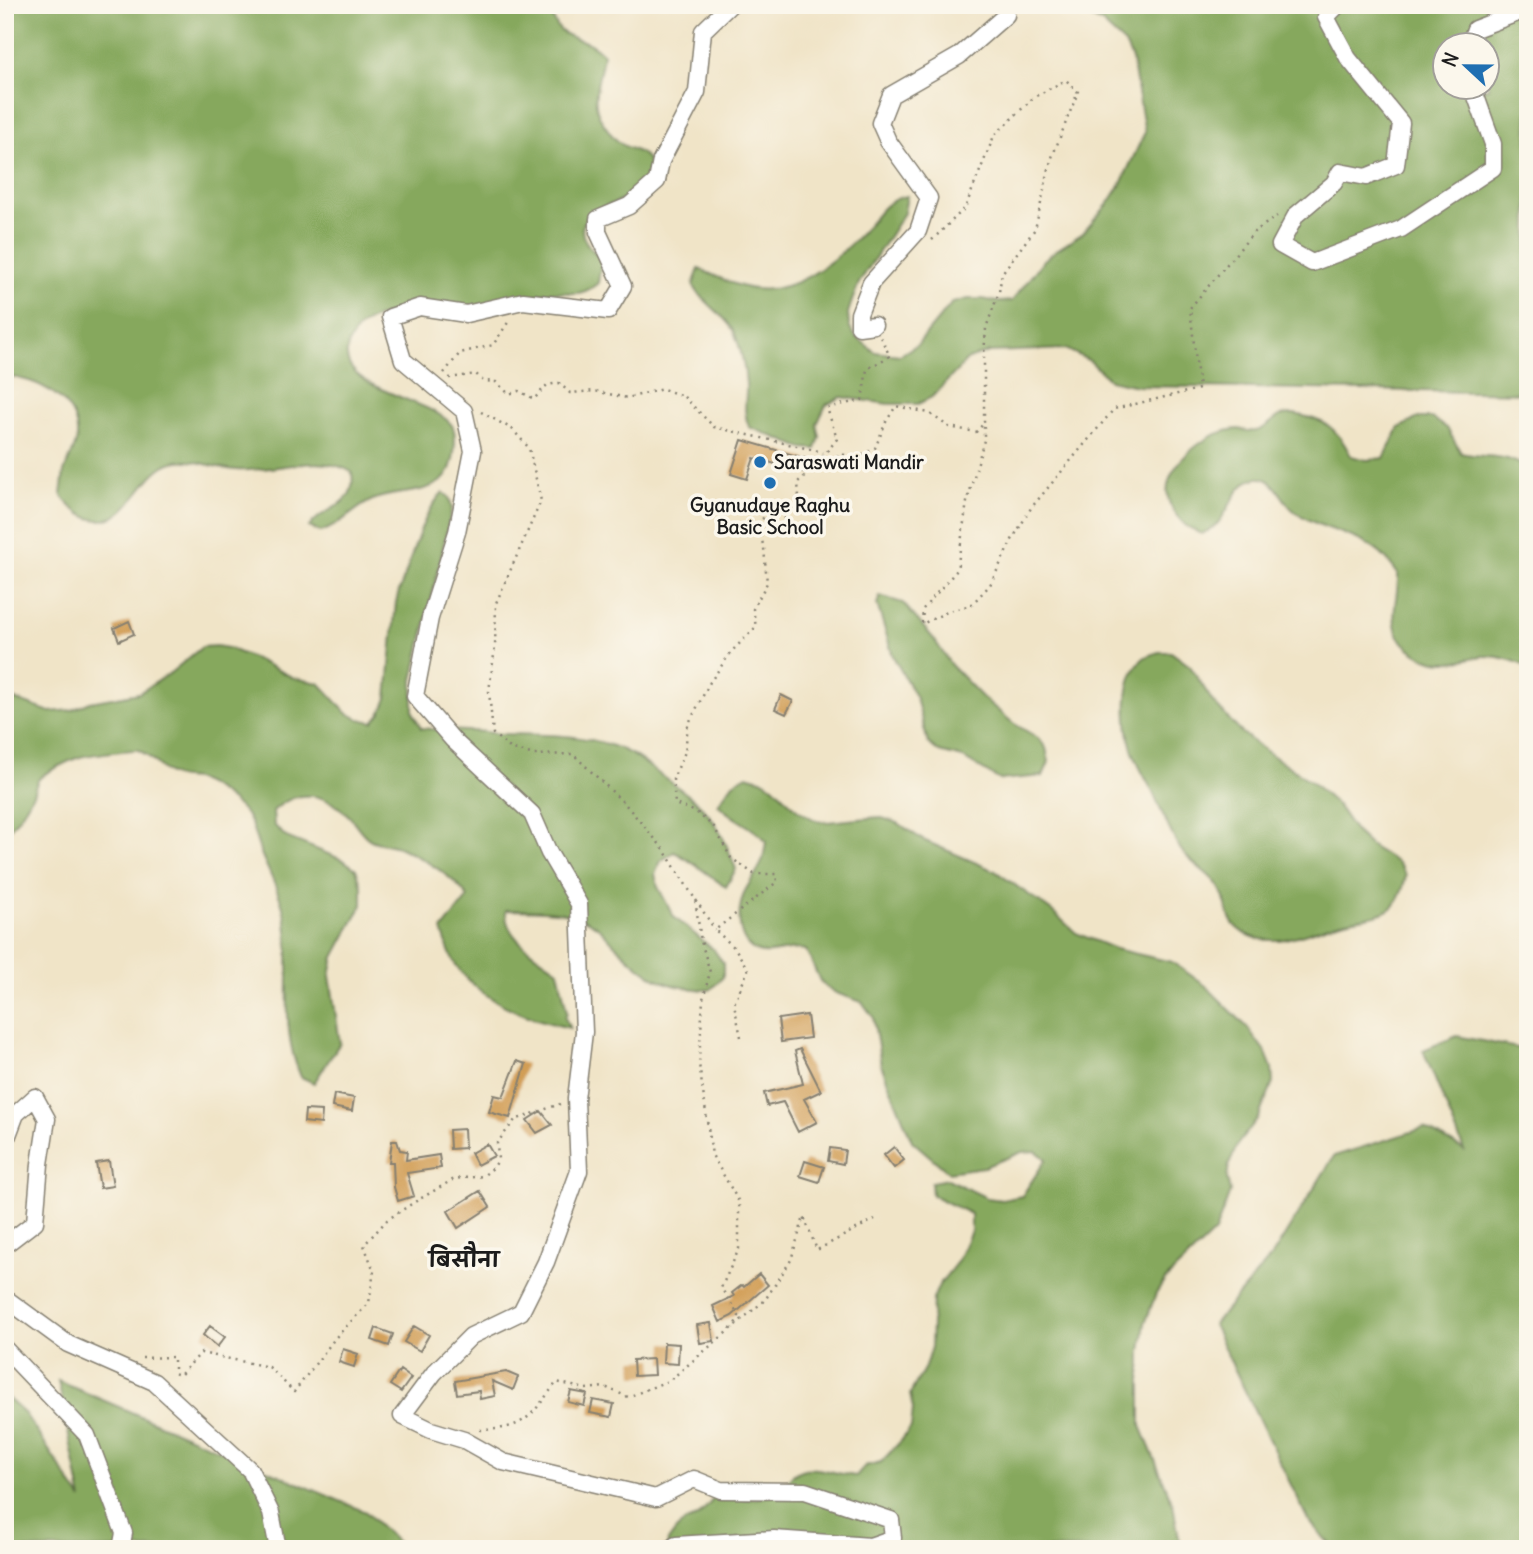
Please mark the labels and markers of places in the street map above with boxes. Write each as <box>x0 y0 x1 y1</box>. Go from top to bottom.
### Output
place label: Saraswati Mandir <box>774 450 924 474</box>
marker: Saraswati Mandir <box>752 454 768 470</box>
marker: Gyanudaye Raghu Basic School <box>762 475 778 491</box>
place label: Gyanudaye Raghu Basic School <box>690 493 850 539</box>

